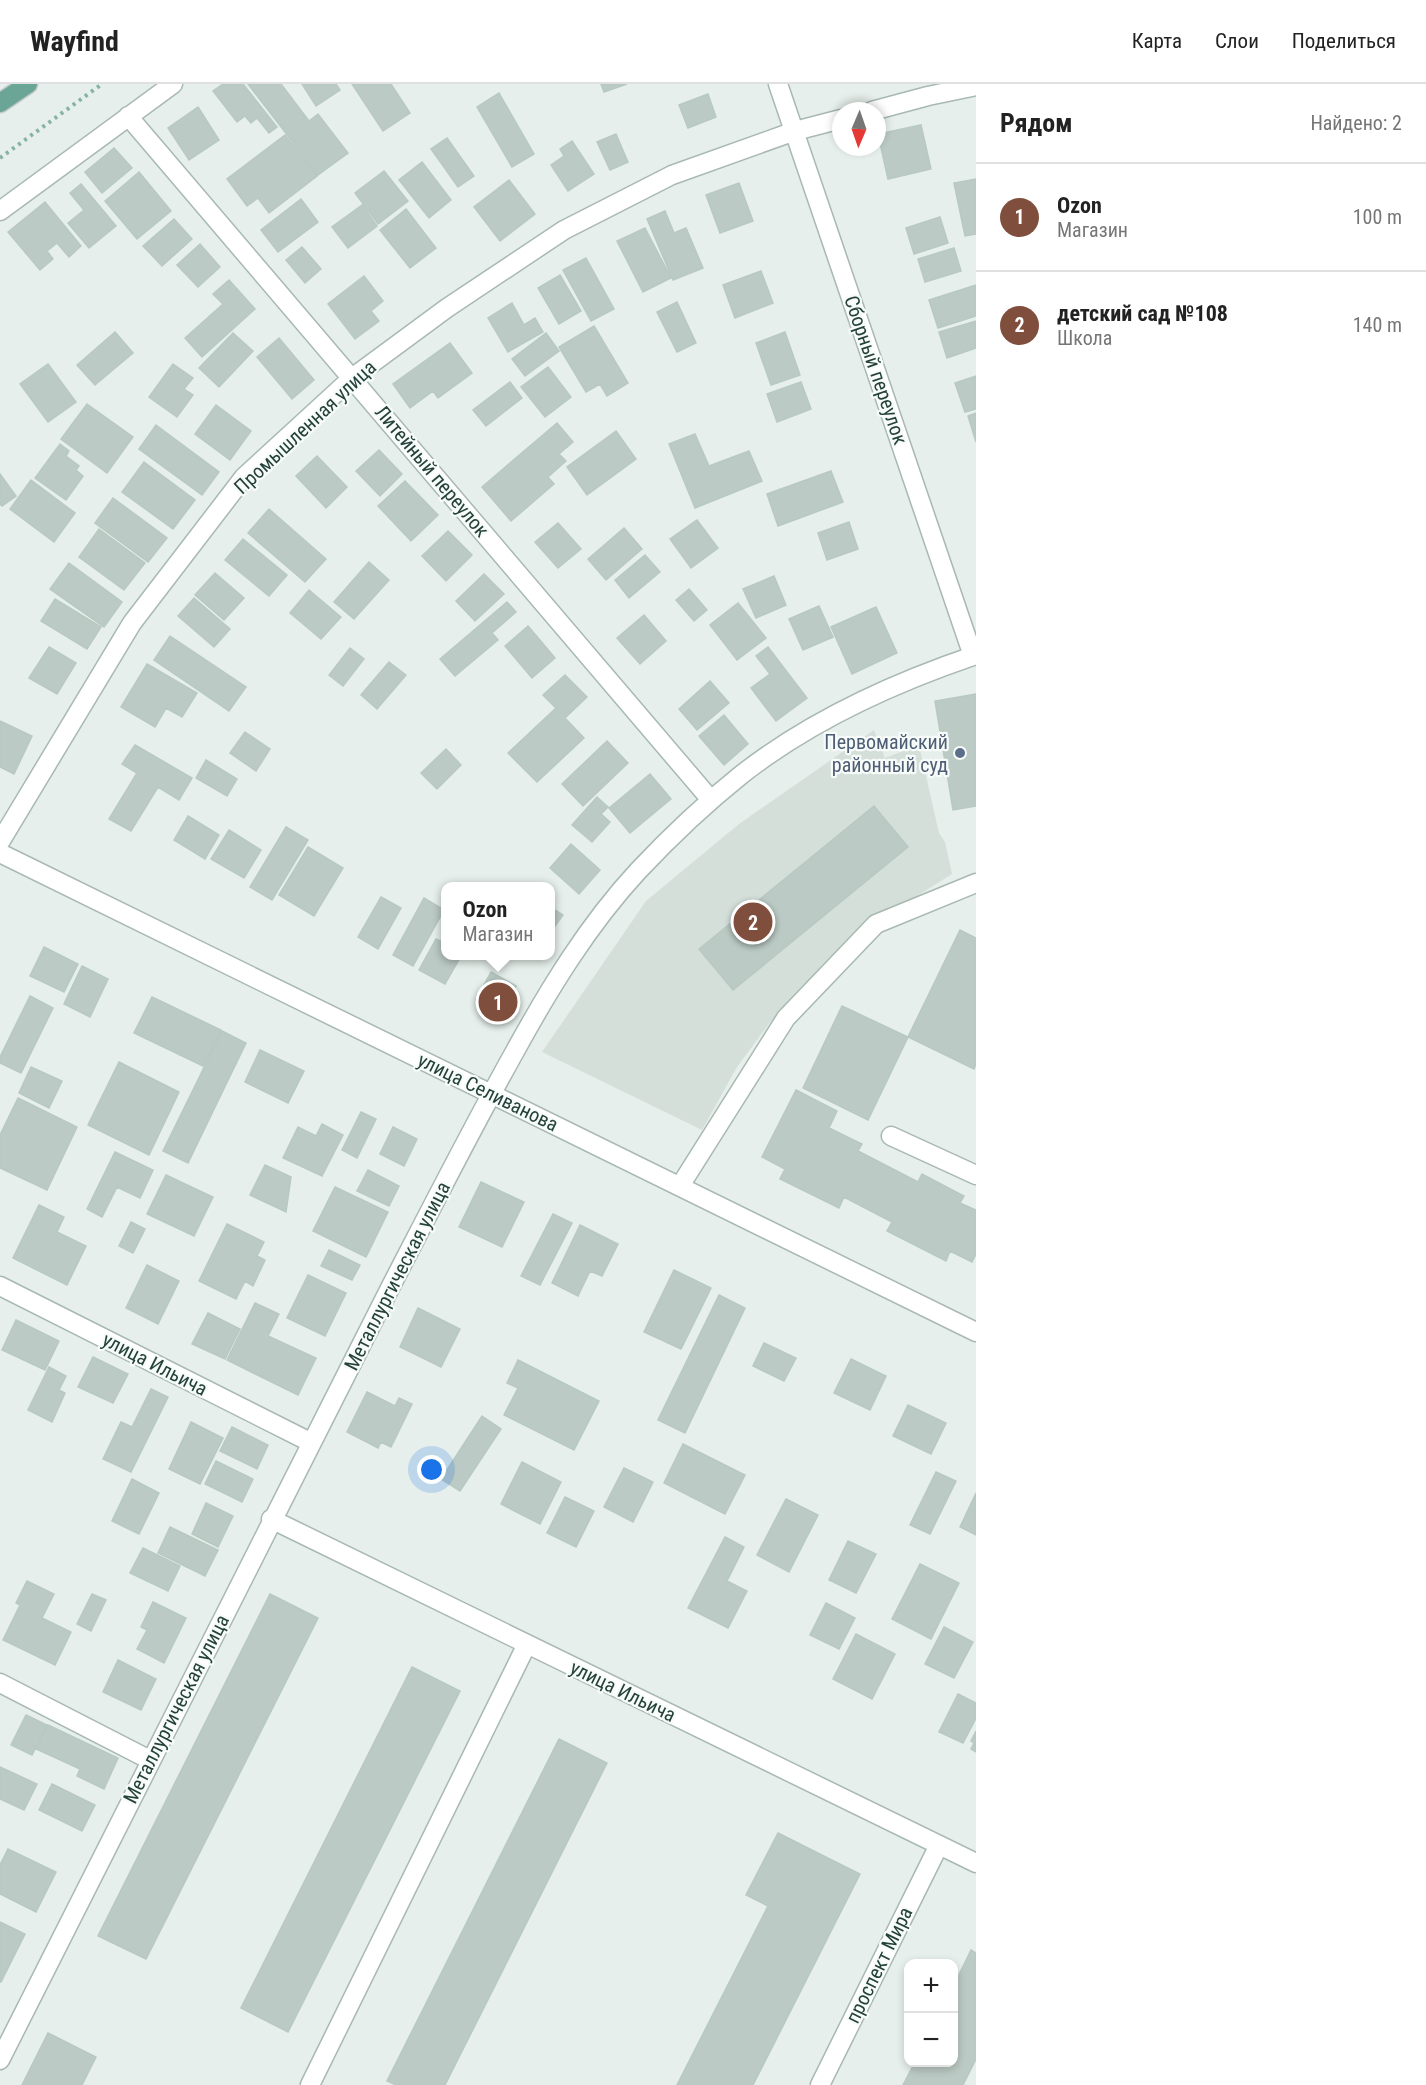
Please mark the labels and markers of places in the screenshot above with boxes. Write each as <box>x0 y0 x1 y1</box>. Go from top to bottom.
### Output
place label: Первомайский районный суд <box>824 730 948 777</box>
marker: Первомайский районный суд <box>953 746 967 760</box>
pin: 2 <box>734 900 772 944</box>
pin: 1 <box>478 980 518 1024</box>

